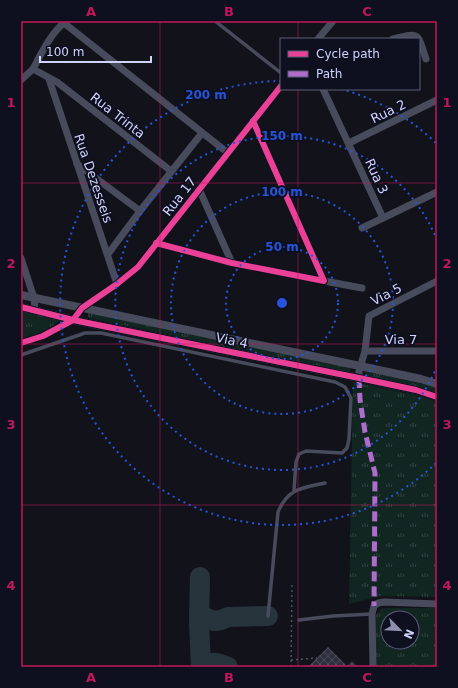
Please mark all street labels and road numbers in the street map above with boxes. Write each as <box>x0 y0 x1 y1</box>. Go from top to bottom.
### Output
street label: Rua Trinta <box>87 89 148 141</box>
street label: Rua 2 <box>368 97 408 126</box>
street label: Rua Dezesseis <box>71 131 116 225</box>
street label: Rua 3 <box>362 156 391 196</box>
street label: Rua 17 <box>160 174 199 219</box>
street label: Via 5 <box>368 280 404 309</box>
street label: Via 4 <box>214 330 249 351</box>
street label: Via 7 <box>385 332 417 347</box>

